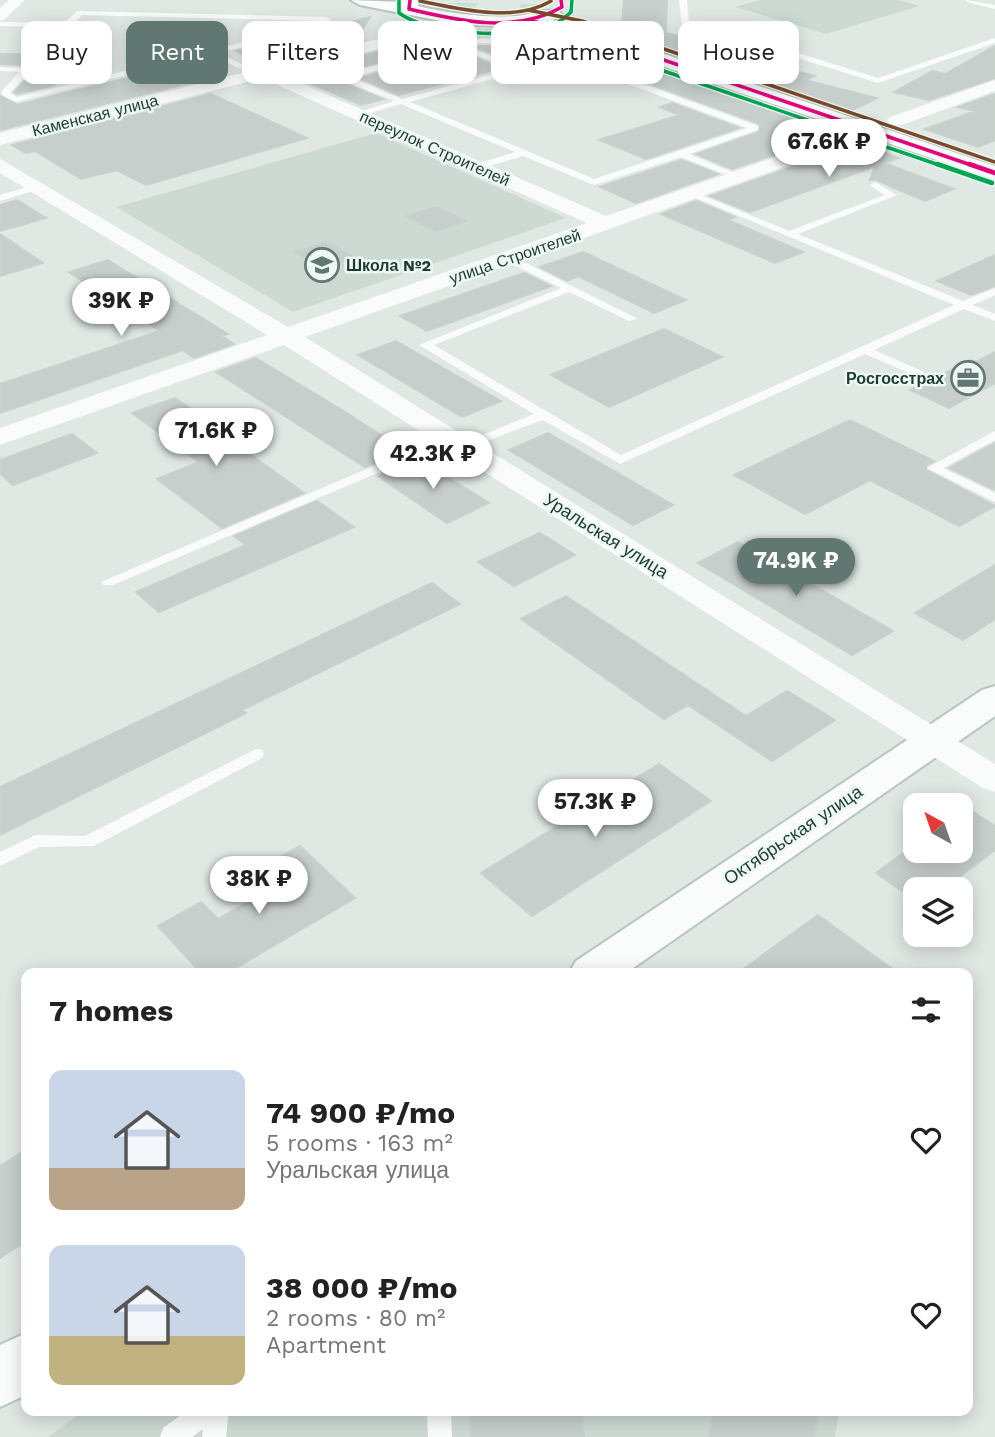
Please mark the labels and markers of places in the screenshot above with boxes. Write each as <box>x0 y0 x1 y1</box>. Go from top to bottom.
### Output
pin: 67.6K ₽ <box>764 120 894 179</box>
school or university icon: Школа №2 <box>303 246 341 284</box>
place label: Школа №2 <box>346 256 431 275</box>
pin: 39K ₽ <box>72 278 170 338</box>
office icon: Росгосстрах <box>949 359 987 397</box>
place label: Росгосстрах <box>846 369 944 388</box>
pin: 71.6K ₽ <box>151 408 281 468</box>
pin: 42.3K ₽ <box>368 432 498 491</box>
pin: 74.9K ₽ <box>731 538 861 598</box>
pin: 57.3K ₽ <box>530 780 660 839</box>
pin: 38K ₽ <box>210 856 308 916</box>

